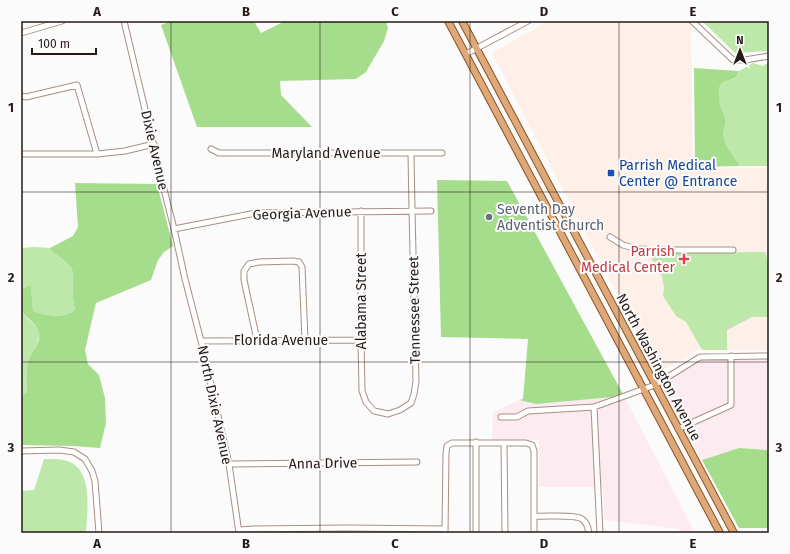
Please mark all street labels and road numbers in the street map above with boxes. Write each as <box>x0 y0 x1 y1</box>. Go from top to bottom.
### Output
street label: Dixie Avenue <box>137 108 172 192</box>
street label: Maryland Avenue <box>271 145 381 162</box>
street label: Georgia Avenue <box>252 203 352 224</box>
street label: Alabama Street <box>353 252 370 349</box>
street label: Tennessee Street <box>405 255 424 364</box>
street label: North Washington Avenue <box>612 291 705 444</box>
street label: Florida Avenue <box>234 332 328 349</box>
street label: North Dixie Avenue <box>194 344 235 466</box>
street label: Anna Drive <box>289 454 357 473</box>

